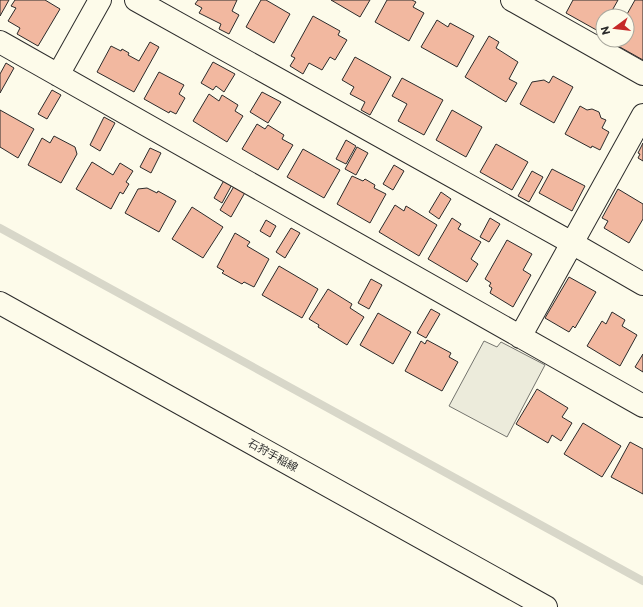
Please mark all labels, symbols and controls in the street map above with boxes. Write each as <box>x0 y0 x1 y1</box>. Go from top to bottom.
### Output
north arrow <box>595 8 635 48</box>
text: N <box>598 25 612 36</box>
street label: 石狩手稲線 <box>246 436 300 474</box>

